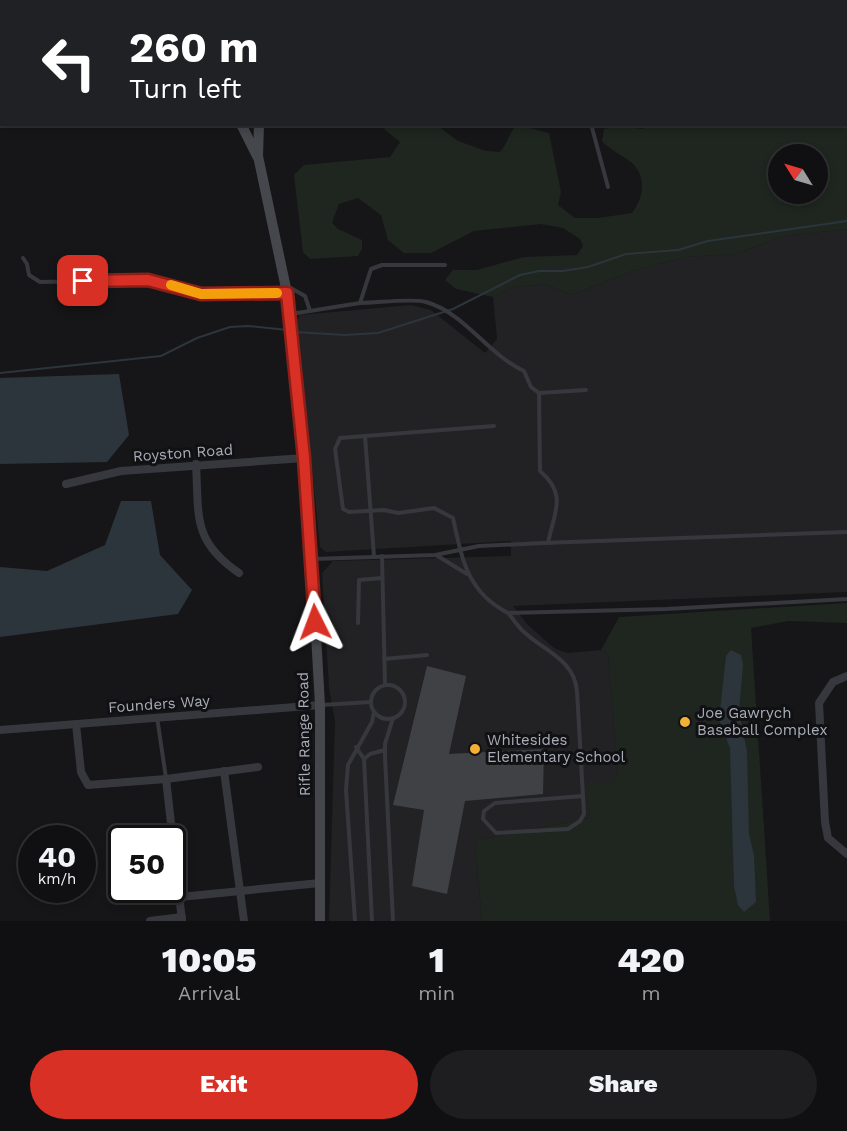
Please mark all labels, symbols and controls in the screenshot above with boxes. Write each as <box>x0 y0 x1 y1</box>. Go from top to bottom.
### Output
text: 260 m <box>129 23 259 72</box>
icon: left <box>30 24 108 102</box>
text: Turn left <box>129 73 241 105</box>
north arrow <box>768 144 828 204</box>
map controls <box>768 144 828 204</box>
pin <box>57 255 108 306</box>
icon: arrive <box>66 264 99 297</box>
street label: Royston Road <box>132 441 234 465</box>
position arrow <box>283 590 347 654</box>
street label: Rifle Range Road <box>294 672 314 796</box>
street label: Founders Way <box>107 691 211 717</box>
place label: Joe Gawrych Baseball Complex <box>697 704 827 739</box>
marker: Joe Gawrych Baseball Complex <box>678 715 692 729</box>
place label: Whitesides Elementary School <box>487 731 626 766</box>
marker: Whitesides Elementary School <box>468 742 482 756</box>
speed limit sign: 50 <box>108 825 186 903</box>
text: 40 <box>38 839 76 874</box>
text: km/h <box>38 870 76 888</box>
text: 10:05 <box>162 939 256 981</box>
text: 1 <box>429 939 445 981</box>
text: 420 <box>617 939 685 981</box>
text: Arrival <box>178 981 240 1005</box>
text: min <box>418 981 455 1005</box>
text: m <box>642 981 661 1005</box>
button: Exit <box>30 1050 418 1119</box>
button: Share <box>430 1050 817 1119</box>

